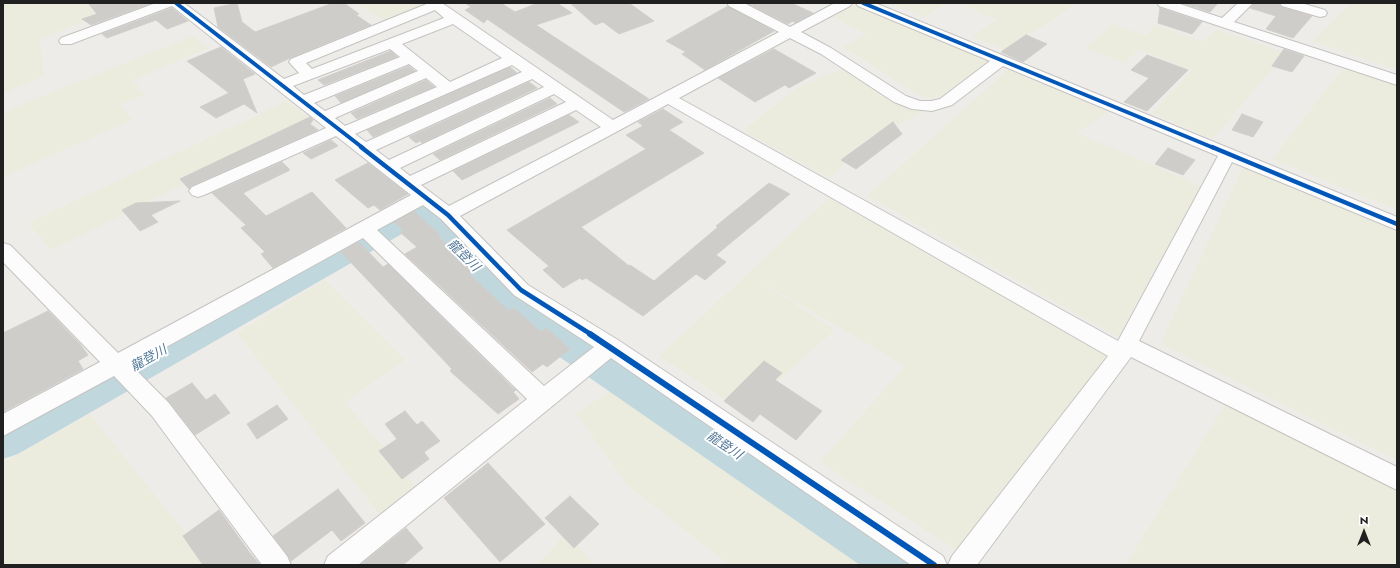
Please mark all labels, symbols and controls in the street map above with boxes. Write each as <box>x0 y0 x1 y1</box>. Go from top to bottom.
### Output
water label: 龍登川 <box>444 237 482 275</box>
water label: 龍登川 <box>128 343 170 375</box>
water label: 龍登川 <box>703 429 745 463</box>
north arrow <box>1344 512 1384 552</box>
text: N <box>1360 512 1368 528</box>

